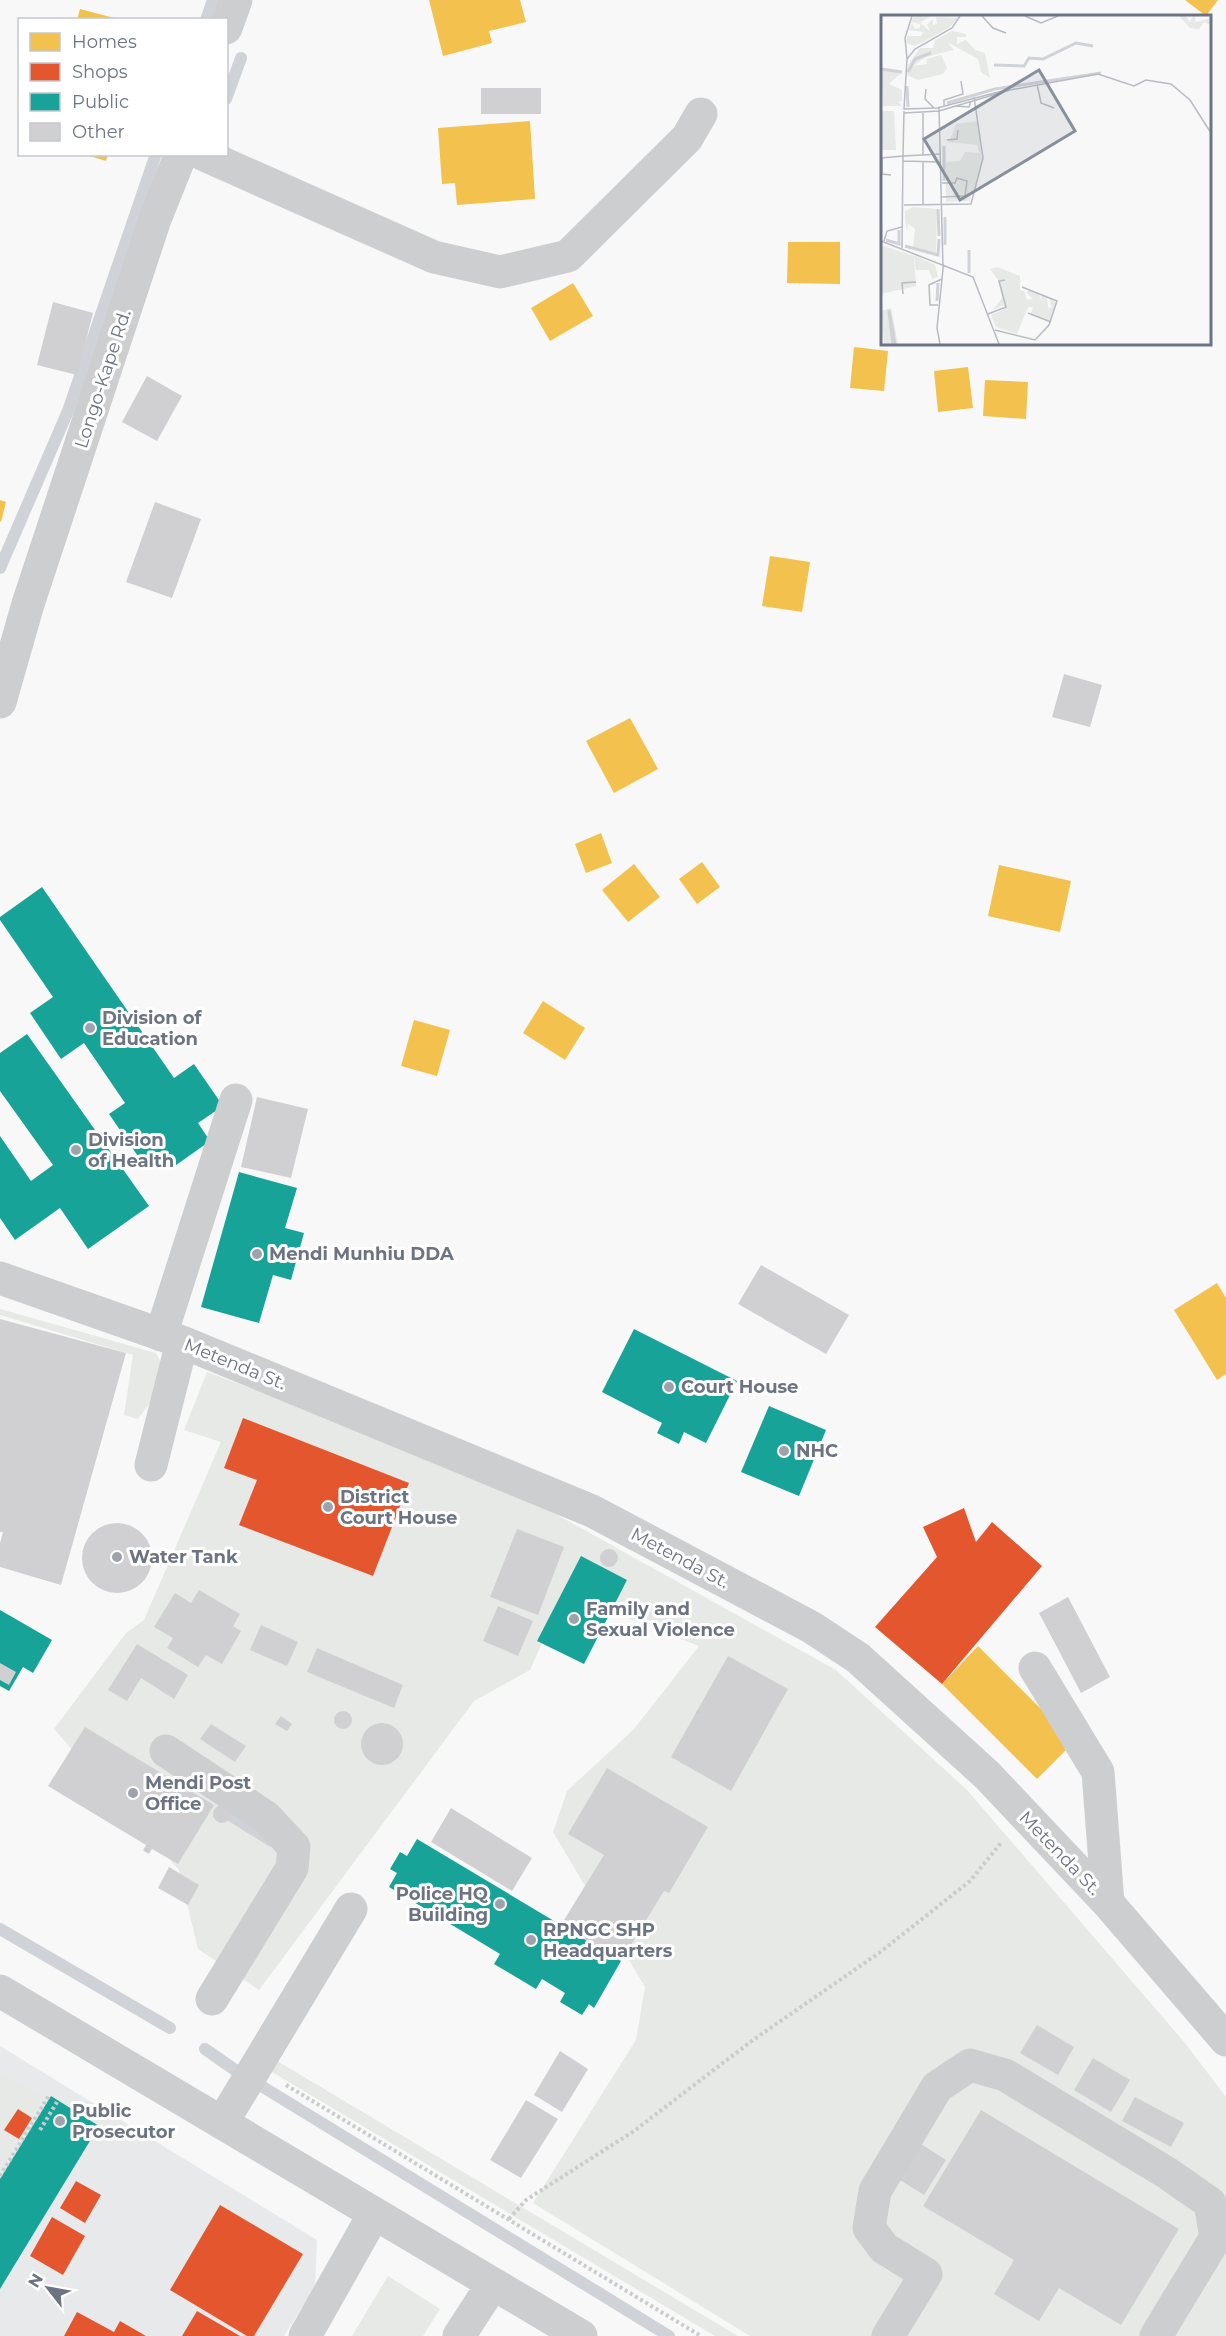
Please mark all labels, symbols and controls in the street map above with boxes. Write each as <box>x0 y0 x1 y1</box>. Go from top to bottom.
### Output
inset map <box>881 15 1211 345</box>
legend <box>18 18 228 156</box>
text: Homes <box>72 31 137 53</box>
text: Shops <box>72 61 128 83</box>
text: Public <box>72 91 129 113</box>
text: Other <box>72 121 125 143</box>
street label: Longo-Kape Rd. <box>70 307 136 451</box>
place label: Division of Education <box>102 1007 203 1050</box>
marker: Division of Education <box>83 1021 97 1035</box>
place label: Division of Health <box>88 1129 174 1172</box>
marker: Division of Health <box>69 1143 83 1157</box>
place label: Mendi Munhiu DDA <box>269 1243 454 1265</box>
marker: Mendi Munhiu DDA <box>250 1247 264 1261</box>
street label: Metenda St. <box>181 1334 289 1394</box>
place label: Court House <box>681 1376 798 1398</box>
marker: Court House <box>662 1380 676 1394</box>
place label: NHC <box>796 1440 838 1462</box>
marker: NHC <box>777 1444 791 1458</box>
place label: District Court House <box>340 1486 457 1529</box>
marker: District Court House <box>321 1500 335 1514</box>
street label: Metenda St. <box>627 1523 733 1593</box>
place label: Water Tank <box>129 1546 238 1568</box>
marker: Water Tank <box>110 1550 124 1564</box>
place label: Family and Sexual Violence <box>586 1598 735 1641</box>
marker: Family and Sexual Violence <box>567 1612 581 1626</box>
place label: Mendi Post Office <box>145 1772 251 1815</box>
marker: Mendi Post Office <box>126 1786 140 1800</box>
street label: Metenda St. <box>1015 1807 1105 1899</box>
place label: Police HQ Building <box>396 1883 489 1926</box>
marker: Police HQ Building <box>493 1897 507 1911</box>
place label: RPNGC SHP Headquarters <box>543 1919 673 1962</box>
marker: RPNGC SHP Headquarters <box>524 1933 538 1947</box>
place label: Public Prosecutor <box>72 2100 176 2143</box>
marker: Public Prosecutor <box>53 2114 67 2128</box>
north arrow <box>18 2258 78 2318</box>
text: N <box>24 2270 47 2291</box>

